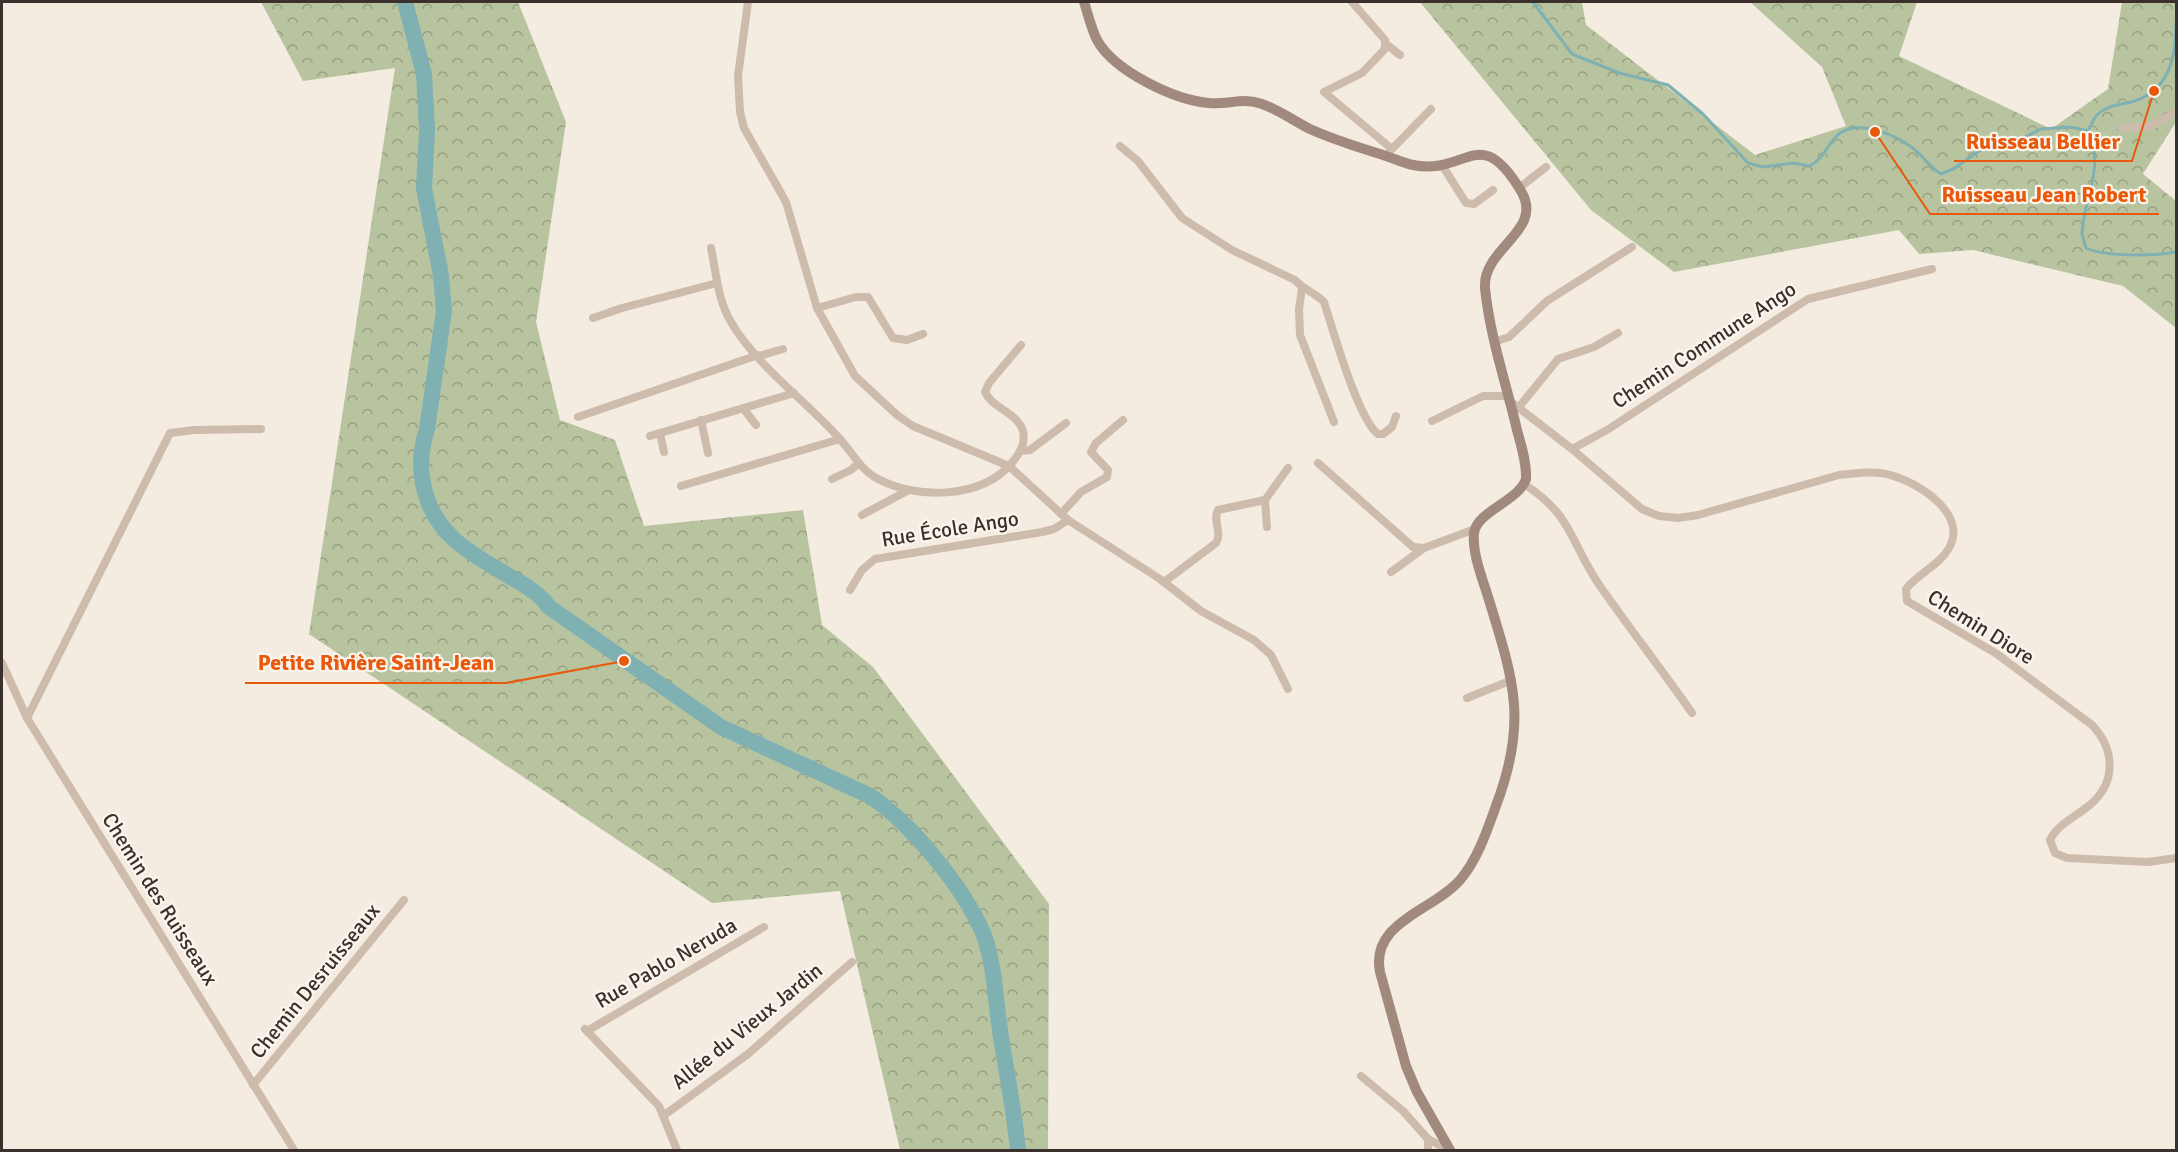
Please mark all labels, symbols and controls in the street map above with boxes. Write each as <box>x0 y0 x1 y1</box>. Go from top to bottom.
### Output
callout: Ruisseau Bellier <box>1954 121 2132 161</box>
text: Ruisseau Bellier <box>1966 128 2120 155</box>
callout: Ruisseau Jean Robert <box>1930 174 2159 214</box>
text: Ruisseau Jean Robert <box>1942 181 2146 208</box>
street label: Chemin Commune Ango <box>1607 276 1801 414</box>
street label: Rue École Ango <box>880 505 1020 553</box>
street label: Chemin Diore <box>1923 584 2039 670</box>
callout: Petite Rivière Saint-Jean <box>245 643 506 683</box>
text: Petite Rivière Saint-Jean <box>258 649 494 676</box>
street label: Chemin des Ruisseaux <box>96 808 224 990</box>
street label: Chemin Desruisseaux <box>244 898 386 1064</box>
street label: Rue Pablo Neruda <box>591 912 741 1014</box>
street label: Allée du Vieux Jardin <box>666 957 828 1095</box>

